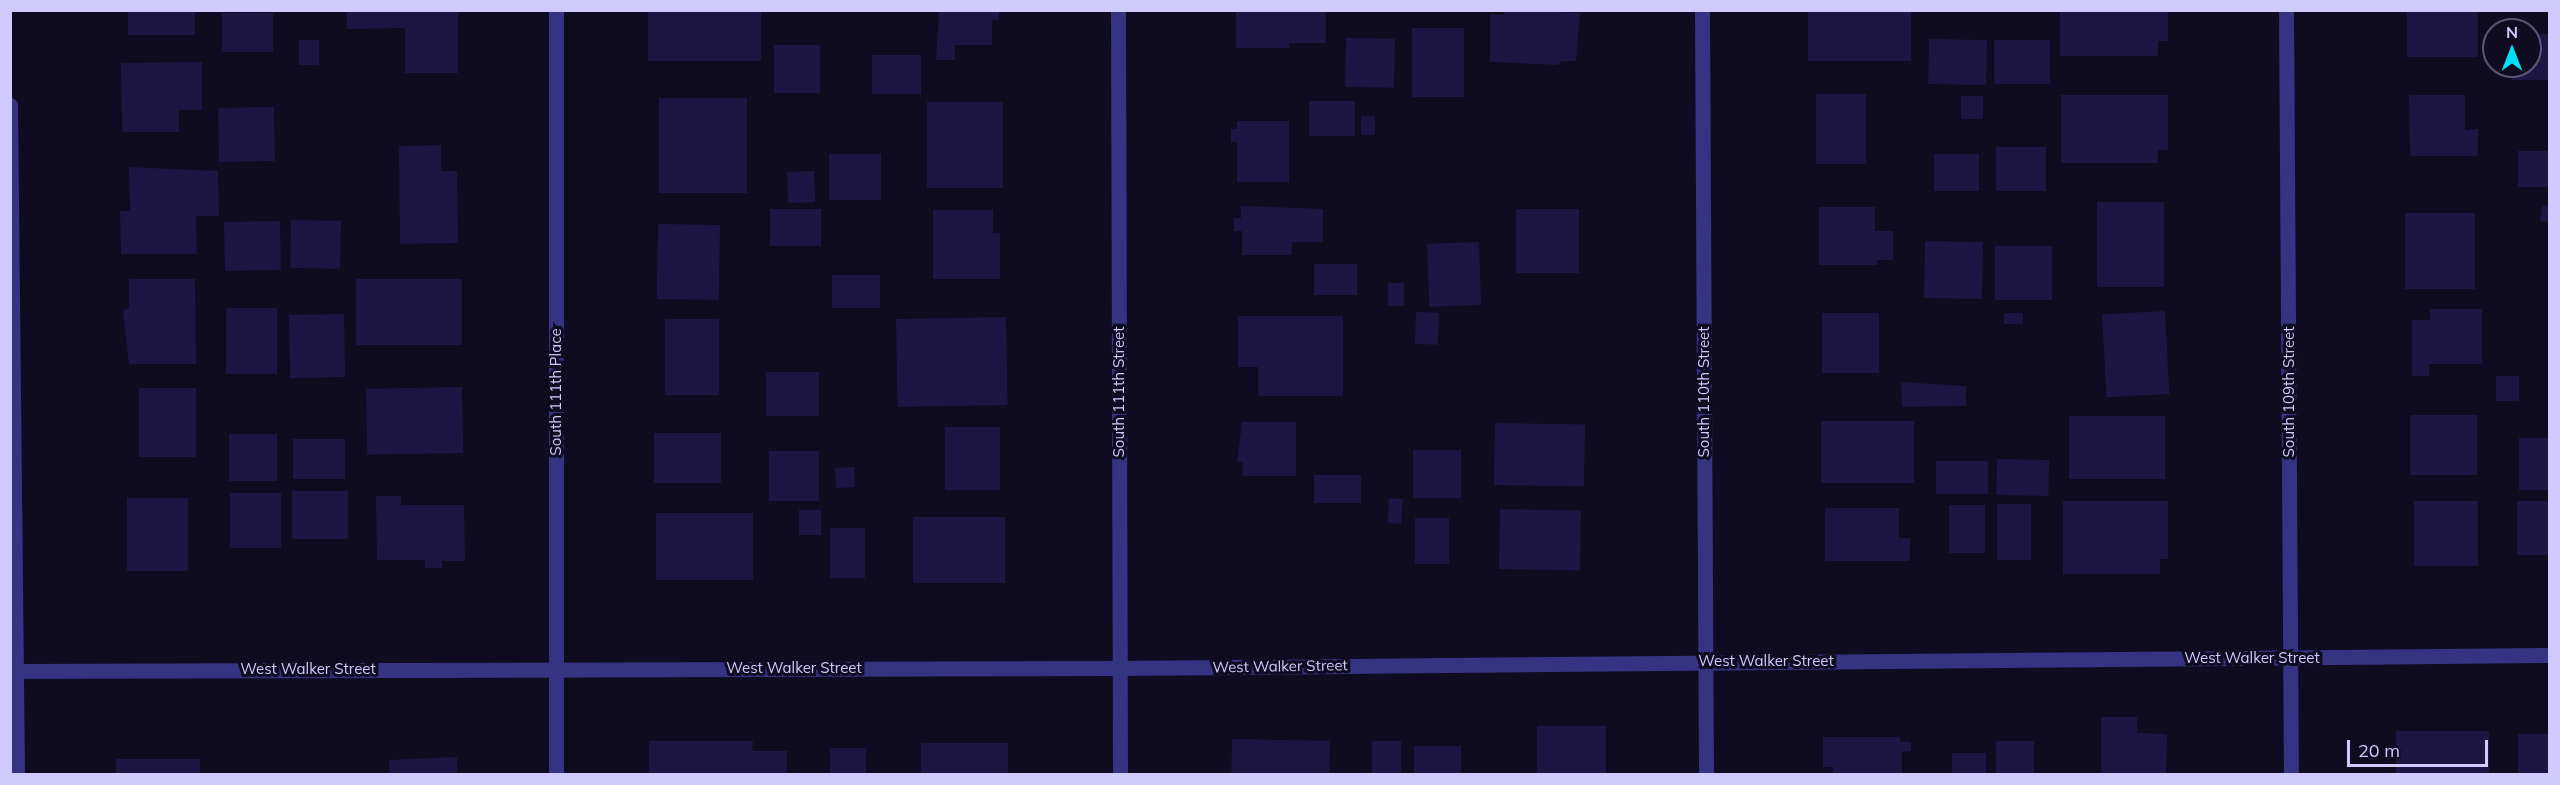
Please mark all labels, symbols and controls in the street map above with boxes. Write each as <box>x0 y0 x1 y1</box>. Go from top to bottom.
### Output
north arrow <box>2482 18 2542 78</box>
text: N <box>2506 22 2518 42</box>
street label: South 111th Street <box>1110 327 1128 457</box>
street label: South 110th Street <box>1695 327 1713 457</box>
street label: South 109th Street <box>2280 327 2298 457</box>
street label: South 111th Place <box>547 328 565 456</box>
street label: West Walker Street <box>2184 649 2320 667</box>
street label: West Walker Street <box>1698 652 1834 670</box>
street label: West Walker Street <box>1212 656 1348 676</box>
street label: West Walker Street <box>726 659 862 677</box>
street label: West Walker Street <box>240 660 376 678</box>
scale bar <box>2350 728 2491 766</box>
text: 20 m <box>2358 739 2400 762</box>

